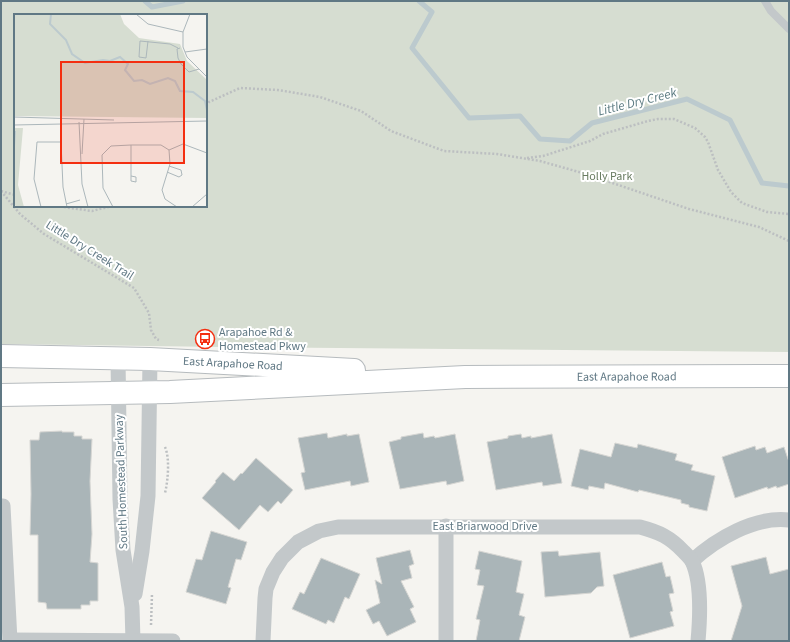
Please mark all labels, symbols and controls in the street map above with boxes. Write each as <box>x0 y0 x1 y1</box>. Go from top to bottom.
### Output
inset map <box>14 14 207 207</box>
water label: Little Dry Creek <box>596 83 679 120</box>
park label: Holly Park <box>582 168 632 185</box>
street label: Little Dry Creek Trail <box>42 216 137 284</box>
place label: Arapahoe Rd & Homestead Pkwy <box>219 324 306 355</box>
bus stop icon: Arapahoe Rd & Homestead Pkwy <box>194 328 216 350</box>
street label: East Arapahoe Road <box>182 353 283 375</box>
street label: East Arapahoe Road <box>577 368 677 386</box>
street label: South Homestead Parkway <box>111 414 132 550</box>
street label: East Briarwood Drive <box>433 518 537 535</box>

